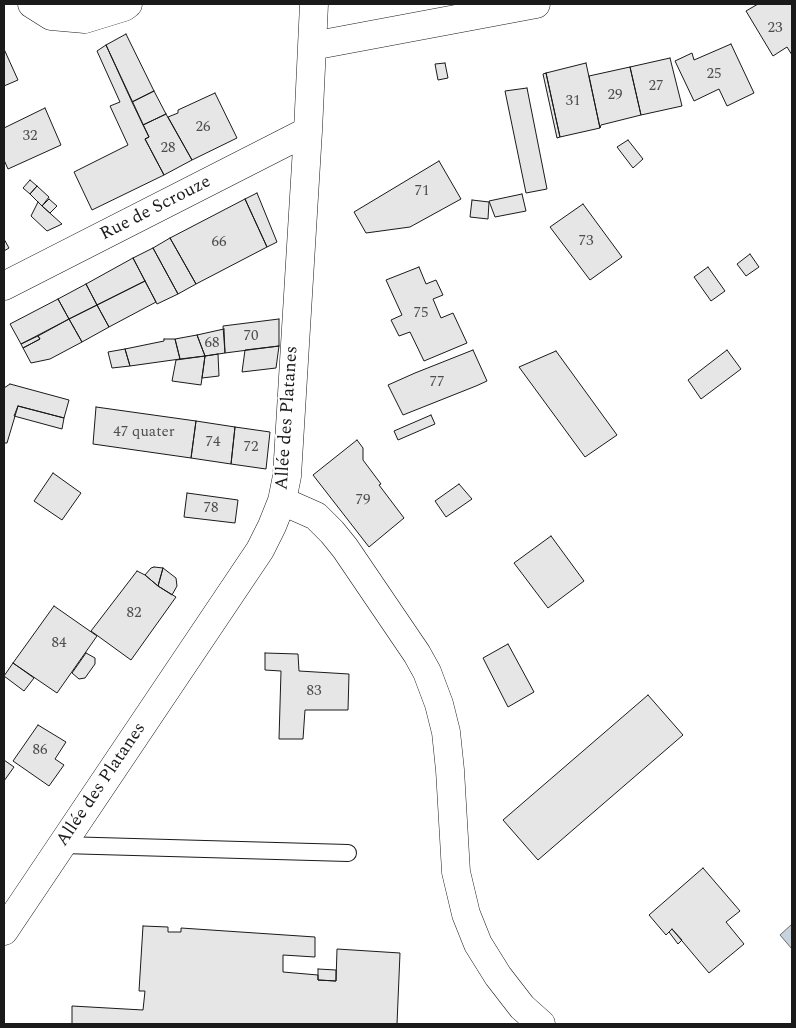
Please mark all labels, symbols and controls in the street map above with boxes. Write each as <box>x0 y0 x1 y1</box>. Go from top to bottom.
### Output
house number: 23 <box>768 20 782 38</box>
house number: 25 <box>707 66 721 84</box>
house number: 27 <box>649 78 663 96</box>
house number: 29 <box>608 87 622 105</box>
house number: 31 <box>566 93 580 111</box>
house number: 26 <box>196 119 210 137</box>
house number: 32 <box>23 128 37 146</box>
house number: 28 <box>161 140 175 158</box>
street label: Rue de Scrouze <box>97 172 215 246</box>
house number: 71 <box>415 183 429 201</box>
house number: 73 <box>579 233 593 251</box>
house number: 66 <box>212 234 226 252</box>
house number: 75 <box>414 305 428 323</box>
house number: 70 <box>244 328 258 346</box>
house number: 68 <box>205 335 219 353</box>
street label: Allée des Platanes <box>272 345 304 491</box>
house number: 77 <box>430 374 444 392</box>
house number: 47 quater <box>113 424 175 442</box>
house number: 74 <box>206 434 220 452</box>
house number: 72 <box>244 439 258 457</box>
house number: 79 <box>356 492 370 510</box>
house number: 78 <box>204 500 218 518</box>
house number: 82 <box>127 605 141 623</box>
house number: 84 <box>52 635 66 653</box>
house number: 83 <box>307 683 321 701</box>
street label: Allée des Platanes <box>53 719 151 851</box>
house number: 86 <box>33 742 47 760</box>

